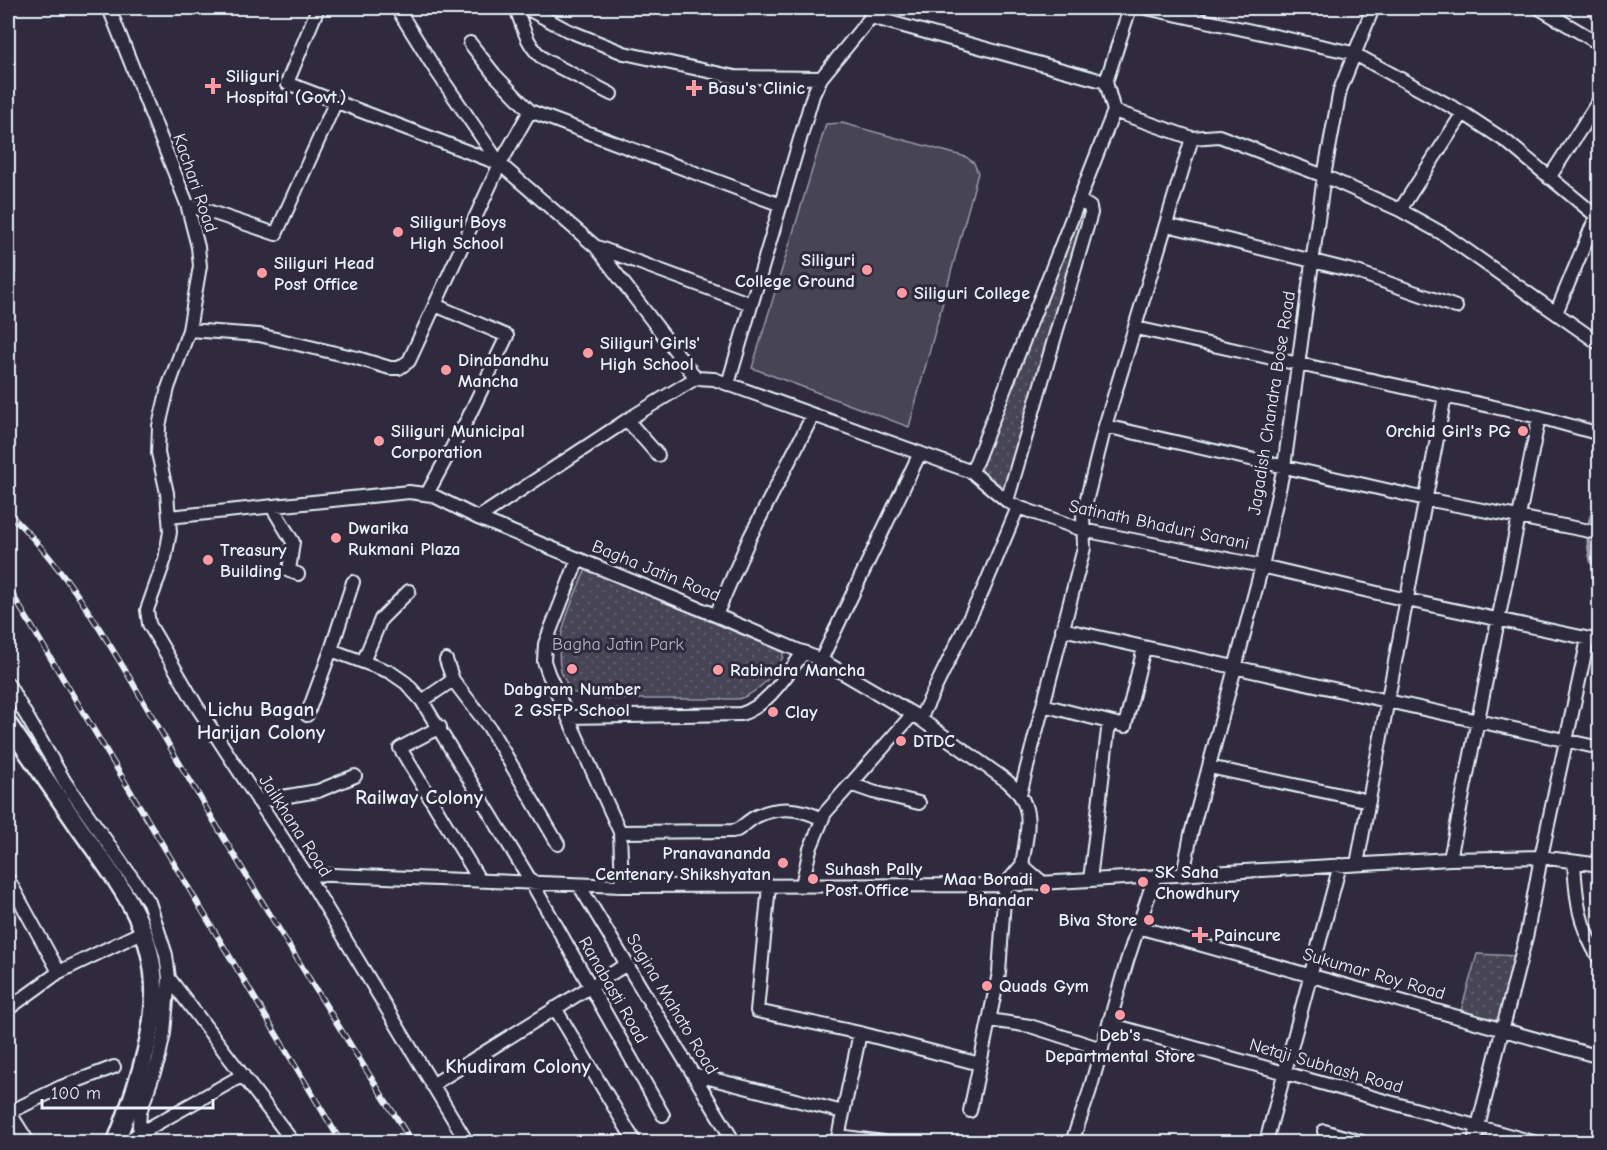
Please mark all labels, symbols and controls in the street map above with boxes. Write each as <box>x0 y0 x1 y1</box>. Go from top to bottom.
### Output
place label: Siliguri Hospital (Govt.) <box>226 66 346 108</box>
marker: Siliguri Hospital (Govt.) <box>204 77 222 95</box>
place label: Basu's Clinic <box>708 78 805 99</box>
marker: Basu's Clinic <box>685 79 703 97</box>
street label: Kachari Road <box>168 131 222 235</box>
place label: Siliguri Boys High School <box>410 212 506 254</box>
marker: Siliguri Boys High School <box>391 225 405 239</box>
place label: Siliguri College Ground <box>735 250 855 292</box>
place label: Siliguri Head Post Office <box>274 253 374 295</box>
marker: Siliguri College Ground <box>860 263 874 277</box>
marker: Siliguri Head Post Office <box>255 266 269 280</box>
place label: Siliguri College <box>914 283 1030 304</box>
marker: Siliguri College <box>895 286 909 300</box>
street label: Jagadish Chandra Bose Road <box>1244 289 1300 517</box>
place label: Siliguri Girls' High School <box>600 333 700 375</box>
marker: Siliguri Girls' High School <box>581 346 595 360</box>
place label: Dinabandhu Mancha <box>458 350 549 392</box>
marker: Dinabandhu Mancha <box>439 363 453 377</box>
place label: Siliguri Municipal Corporation <box>391 421 525 463</box>
place label: Orchid Girl's PG <box>1386 421 1511 442</box>
marker: Orchid Girl's PG <box>1516 424 1530 438</box>
marker: Siliguri Municipal Corporation <box>372 434 386 448</box>
street label: Satinath Bhaduri Sarani <box>1067 496 1251 554</box>
place label: Dwarika Rukmani Plaza <box>348 518 461 560</box>
marker: Dwarika Rukmani Plaza <box>329 531 343 545</box>
street label: Bagha Jatin Road <box>589 536 723 606</box>
place label: Treasury Building <box>220 540 287 582</box>
marker: Treasury Building <box>201 553 215 567</box>
park label: Bagha Jatin Park <box>552 634 684 655</box>
place label: Rabindra Mancha <box>730 660 865 681</box>
marker: Dabgram Number 2 GSFP School <box>565 662 579 676</box>
marker: Rabindra Mancha <box>711 663 725 677</box>
place label: Dabgram Number 2 GSFP School <box>503 679 641 721</box>
district label: Lichu Bagan Harijan Colony <box>197 698 326 744</box>
place label: Clay <box>785 702 818 723</box>
marker: Clay <box>766 705 780 719</box>
place label: DTDC <box>913 731 955 752</box>
marker: DTDC <box>894 734 908 748</box>
street label: Jailkhana Road <box>254 771 336 881</box>
district label: Railway Colony <box>355 786 484 809</box>
place label: Pranavananda Centenary Shikshyatan <box>595 843 771 885</box>
marker: Pranavananda Centenary Shikshyatan <box>776 856 790 870</box>
place label: Suhash Pally Post Office <box>825 859 923 901</box>
place label: SK Saha Chowdhury <box>1155 862 1240 904</box>
place label: Maa Boradi Bhandar <box>944 869 1034 911</box>
marker: Suhash Pally Post Office <box>806 872 820 886</box>
marker: SK Saha Chowdhury <box>1136 875 1150 889</box>
marker: Maa Boradi Bhandar <box>1038 882 1052 896</box>
place label: Biva Store <box>1059 910 1137 931</box>
marker: Biva Store <box>1142 913 1156 927</box>
place label: Paincure <box>1214 925 1281 946</box>
marker: Paincure <box>1191 926 1209 944</box>
street label: Sagina Mahato Road <box>622 930 722 1078</box>
street label: Ranabasti Road <box>574 933 652 1047</box>
street label: Sukumar Roy Road <box>1300 944 1448 1004</box>
place label: Quads Gym <box>999 976 1089 997</box>
marker: Quads Gym <box>980 979 994 993</box>
marker: Deb's Departmental Store <box>1113 1008 1127 1022</box>
place label: Deb's Departmental Store <box>1045 1025 1195 1067</box>
street label: Netaji Subhash Road <box>1247 1034 1405 1098</box>
district label: Khudiram Colony <box>445 1055 592 1078</box>
scale bar <box>42 1072 213 1110</box>
text: 100 m <box>51 1083 101 1104</box>

